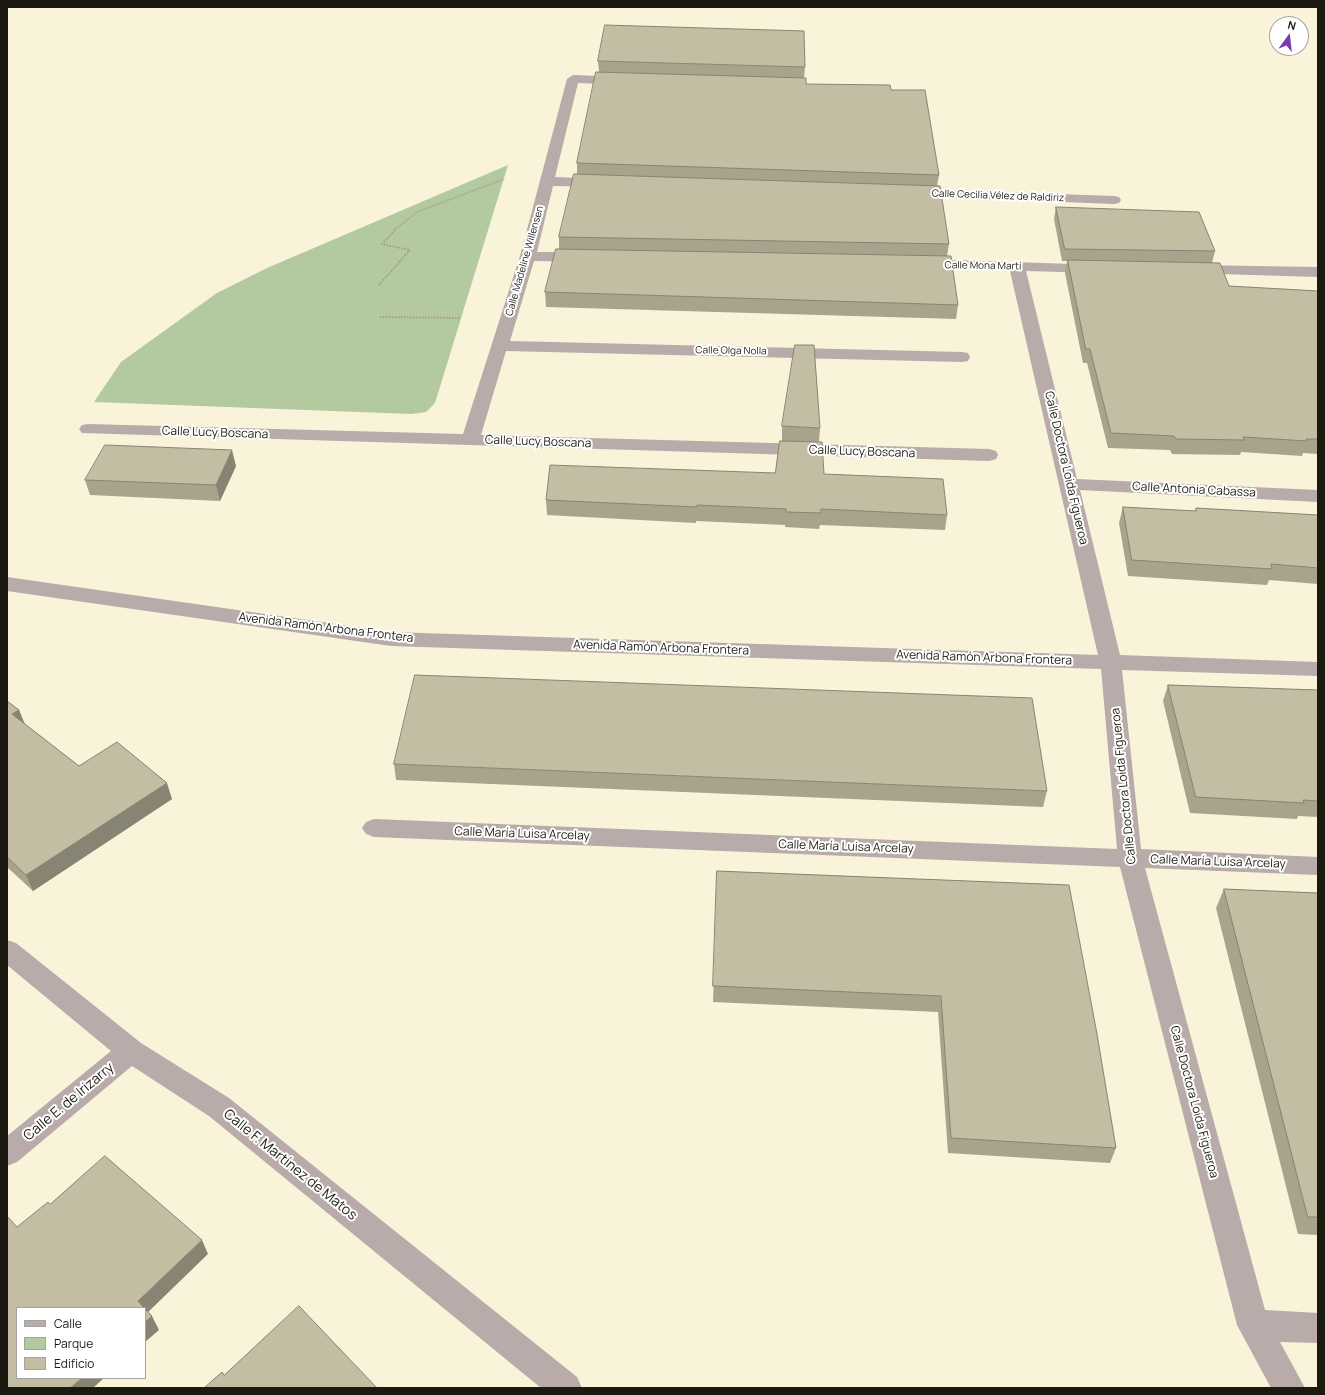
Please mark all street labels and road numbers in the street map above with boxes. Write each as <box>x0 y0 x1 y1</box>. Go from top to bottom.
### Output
street label: Calle Cecilia Vélez de Raldiriz <box>932 188 1064 204</box>
street label: Calle Madeline Willensen <box>504 205 546 317</box>
street label: Calle Mona Martí <box>944 259 1022 273</box>
street label: Calle Olga Nolla <box>695 344 767 358</box>
street label: Calle Doctora Loida Figueroa <box>1041 390 1091 546</box>
street label: Calle Lucy Boscana <box>162 424 268 442</box>
street label: Calle Lucy Boscana <box>485 433 591 451</box>
street label: Calle Lucy Boscana <box>809 443 915 461</box>
street label: Calle Antonia Cabassa <box>1132 480 1256 500</box>
street label: Avenida Ramón Arbona Frontera <box>238 610 414 646</box>
street label: Avenida Ramón Arbona Frontera <box>573 638 749 658</box>
street label: Avenida Ramón Arbona Frontera <box>896 648 1072 668</box>
street label: Calle Doctora Loida Figueroa <box>1109 707 1139 865</box>
street label: Calle María Luisa Arcelay <box>454 824 590 844</box>
street label: Calle María Luisa Arcelay <box>778 837 914 857</box>
street label: Calle María Luisa Arcelay <box>1150 852 1286 872</box>
street label: Calle Doctora Loida Figueroa <box>1167 1024 1221 1180</box>
street label: Calle E. de Irizarry <box>20 1059 118 1145</box>
street label: Calle F. Martínez de Matos <box>220 1106 360 1224</box>

